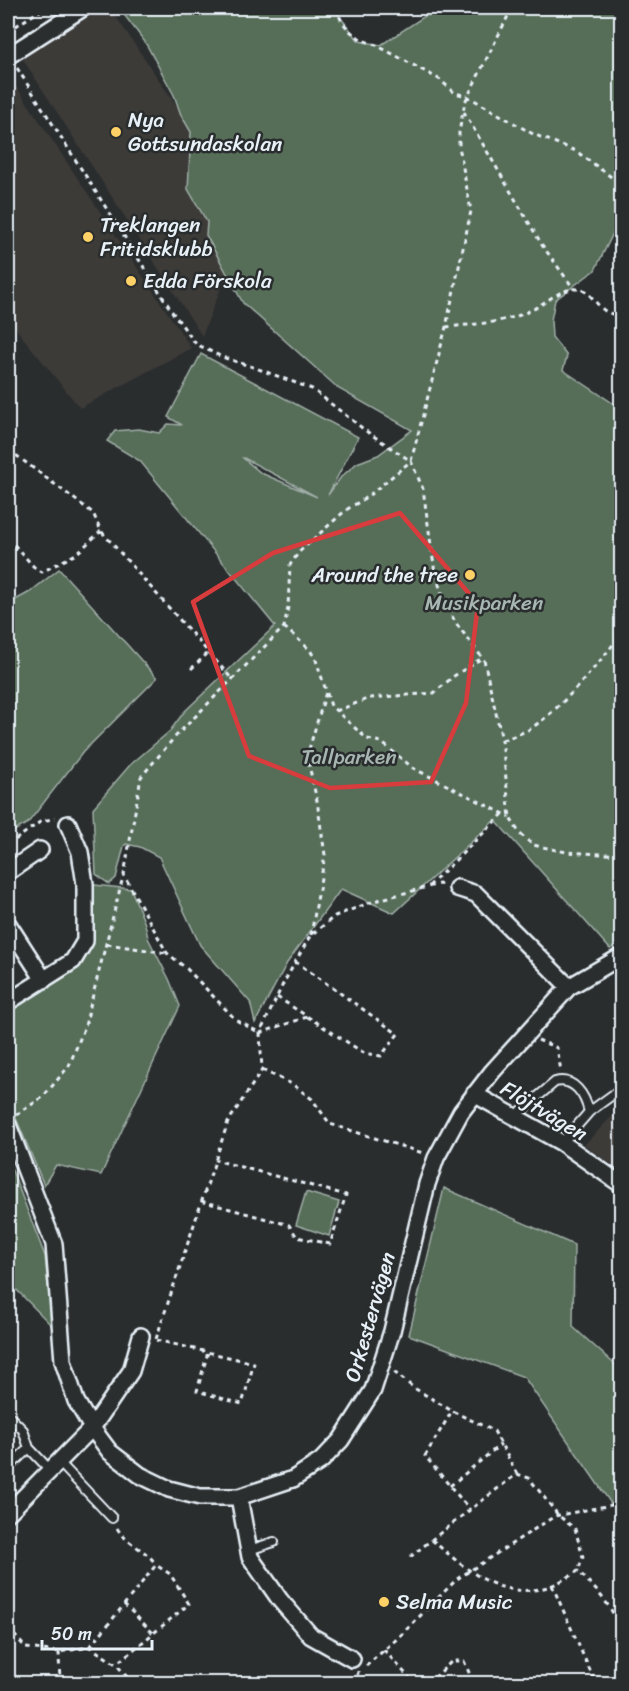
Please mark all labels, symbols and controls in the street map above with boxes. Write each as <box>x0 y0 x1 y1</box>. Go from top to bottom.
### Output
place label: Nya Gottsundaskolan <box>128 101 282 163</box>
marker: Nya Gottsundaskolan <box>109 125 123 139</box>
place label: Treklangen Fritidsklubb <box>100 206 213 268</box>
marker: Treklangen Fritidsklubb <box>81 230 95 244</box>
place label: Edda Förskola <box>143 262 272 300</box>
marker: Edda Förskola <box>124 274 138 288</box>
place label: Around the tree <box>310 556 458 594</box>
marker: Around the tree <box>463 568 477 582</box>
park label: Musikparken <box>425 584 543 622</box>
park label: Tallparken <box>301 738 397 776</box>
street label: Flöjtvägen <box>493 1070 595 1152</box>
street label: Orkestervägen <box>333 1247 407 1387</box>
place label: Selma Music <box>396 1583 513 1621</box>
marker: Selma Music <box>377 1595 391 1609</box>
scale bar <box>42 1613 152 1651</box>
text: 50 m <box>51 1618 92 1650</box>

